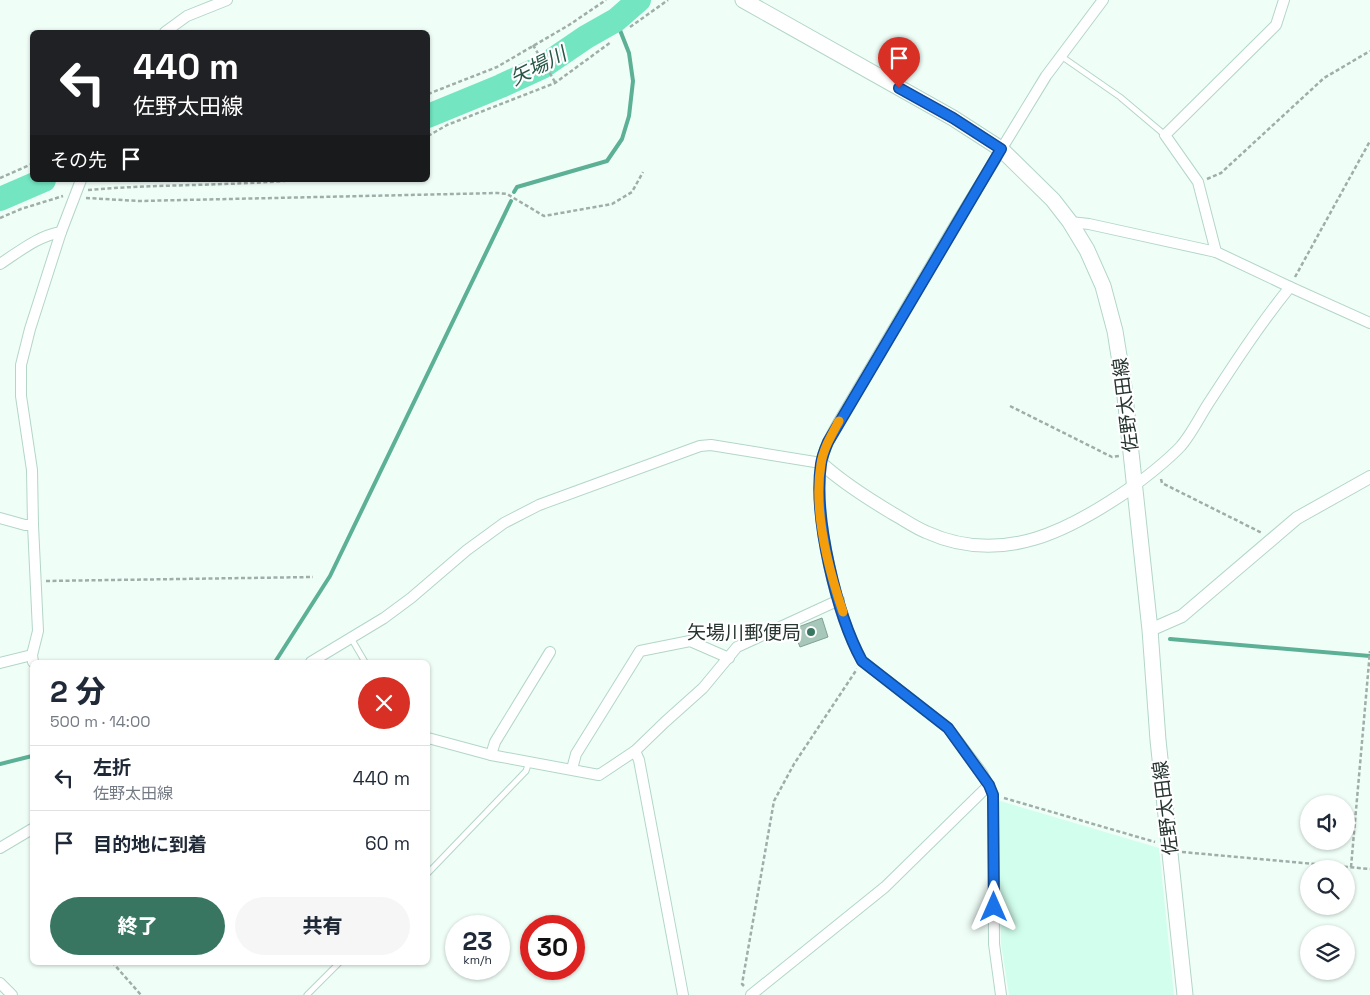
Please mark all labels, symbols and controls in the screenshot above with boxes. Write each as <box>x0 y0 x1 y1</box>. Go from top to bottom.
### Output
pin <box>878 37 920 88</box>
water label: 矢場川 <box>505 40 572 91</box>
icon: arrive <box>885 44 913 72</box>
text: 440 m <box>133 45 239 89</box>
icon: left <box>50 50 115 115</box>
text: 佐野太田線 <box>133 92 243 120</box>
icon: arrive <box>117 145 145 173</box>
text: その先 <box>50 148 107 173</box>
street label: 佐野太田線 <box>1107 356 1144 454</box>
place label: 矢場川郵便局 <box>687 620 801 645</box>
marker: 矢場川郵便局 <box>805 626 817 638</box>
text: 2 分 <box>50 672 105 711</box>
button: close <box>358 677 410 729</box>
text: 500 m · 14:00 <box>50 711 150 732</box>
text: 左折 <box>93 755 131 780</box>
street label: 佐野太田線 <box>1147 759 1184 857</box>
icon: left <box>50 764 78 792</box>
text: 440 m <box>353 766 410 791</box>
text: 佐野太田線 <box>93 783 173 804</box>
map controls <box>1300 795 1355 980</box>
button: sound <box>1300 795 1355 850</box>
icon: arrive <box>50 829 78 857</box>
text: 60 m <box>365 831 410 856</box>
text: 目的地に到着 <box>93 832 207 857</box>
button: search <box>1300 860 1355 915</box>
position arrow <box>967 880 1019 932</box>
button: 終了 <box>50 897 225 955</box>
button: 共有 <box>235 897 410 955</box>
speed limit sign: 30 <box>520 915 585 980</box>
text: 23 <box>462 925 493 957</box>
button: layers <box>1300 925 1355 980</box>
text: km/h <box>463 952 492 968</box>

